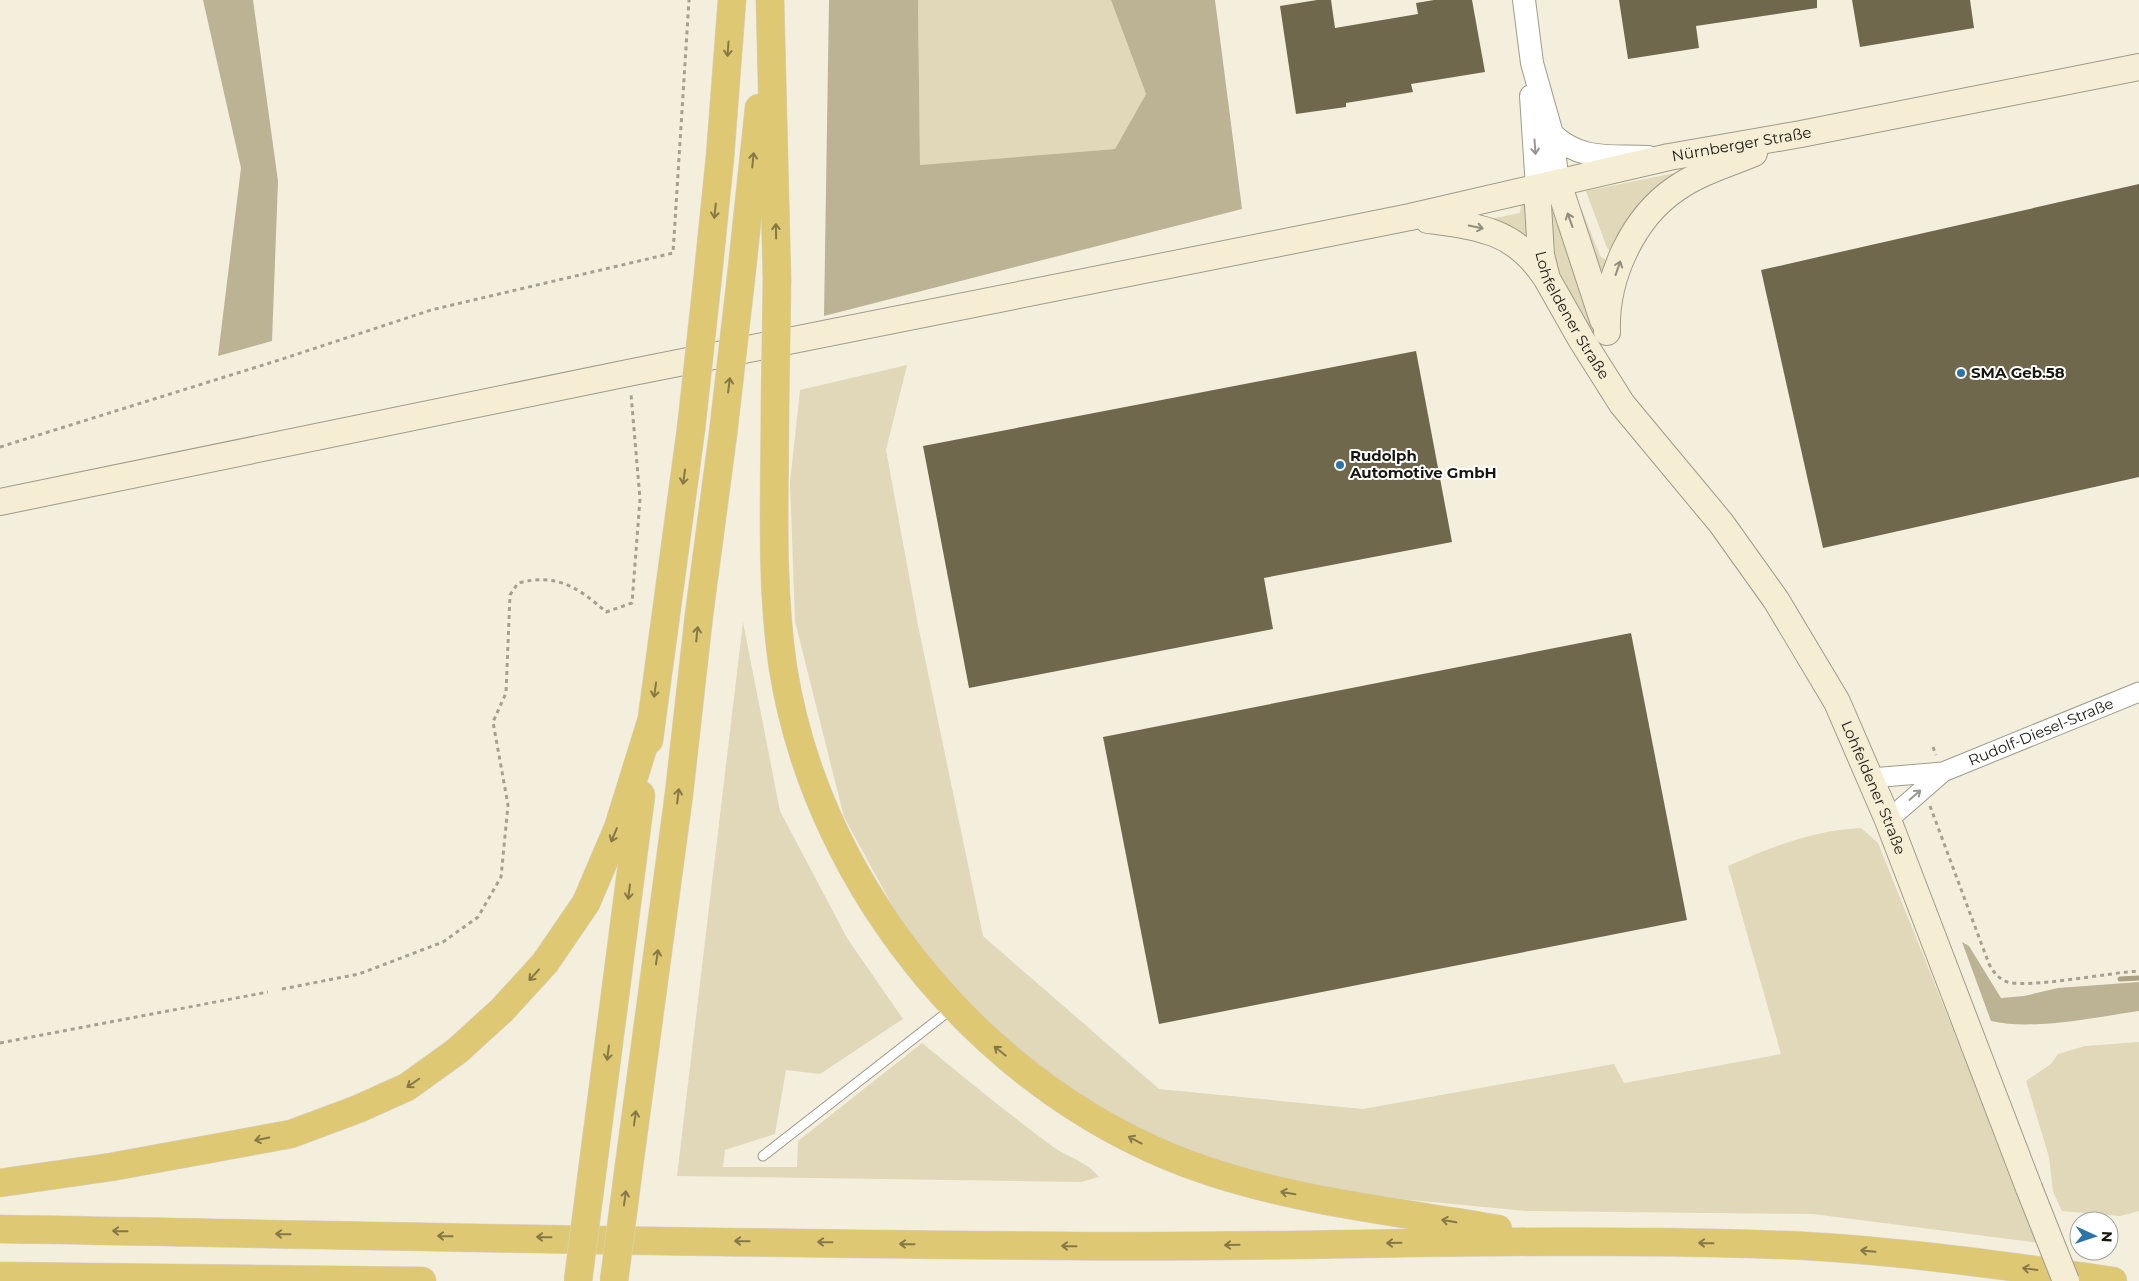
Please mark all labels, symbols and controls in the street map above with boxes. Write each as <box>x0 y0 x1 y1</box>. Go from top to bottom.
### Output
one-way arrow <box>724 40 733 56</box>
street label: Nürnberger Straße <box>1670 122 1813 165</box>
one-way arrow <box>1530 138 1539 154</box>
one-way arrow <box>748 152 758 168</box>
one-way arrow <box>710 202 720 218</box>
one-way arrow <box>1565 213 1574 228</box>
one-way arrow <box>771 223 781 240</box>
one-way arrow <box>1467 223 1483 232</box>
street label: Lohfeldener Straße <box>1531 249 1614 383</box>
one-way arrow <box>1614 261 1623 276</box>
place label: SMA Geb.58 <box>1971 363 2065 382</box>
marker: SMA Geb.58 <box>1955 367 1967 379</box>
one-way arrow <box>724 378 734 394</box>
place label: Rudolph Automotive GmbH <box>1349 446 1497 482</box>
marker: Rudolph Automotive GmbH <box>1334 459 1346 471</box>
one-way arrow <box>679 469 689 485</box>
one-way arrow <box>692 627 702 643</box>
one-way arrow <box>650 682 660 698</box>
street label: Rudolf-Diesel-Straße <box>1965 693 2116 770</box>
street label: Lohfeldener Straße <box>1837 718 1910 857</box>
one-way arrow <box>674 788 684 804</box>
one-way arrow <box>1908 789 1921 801</box>
one-way arrow <box>609 827 619 842</box>
one-way arrow <box>624 884 634 900</box>
one-way arrow <box>652 949 662 965</box>
one-way arrow <box>528 969 540 982</box>
one-way arrow <box>603 1045 613 1061</box>
one-way arrow <box>994 1045 1007 1056</box>
one-way arrow <box>406 1078 420 1088</box>
one-way arrow <box>631 1110 641 1126</box>
one-way arrow <box>254 1135 270 1145</box>
one-way arrow <box>1128 1135 1143 1145</box>
one-way arrow <box>1281 1187 1297 1197</box>
one-way arrow <box>620 1190 630 1206</box>
north arrow <box>2069 1211 2119 1261</box>
one-way arrow <box>1441 1215 1457 1225</box>
one-way arrow <box>112 1226 128 1236</box>
one-way arrow <box>275 1229 291 1238</box>
one-way arrow <box>437 1231 454 1241</box>
text: N <box>2098 1231 2116 1243</box>
one-way arrow <box>537 1233 553 1242</box>
one-way arrow <box>734 1236 750 1246</box>
one-way arrow <box>818 1237 834 1247</box>
one-way arrow <box>1387 1238 1403 1248</box>
one-way arrow <box>1698 1238 1714 1248</box>
one-way arrow <box>899 1239 915 1248</box>
one-way arrow <box>1224 1240 1240 1250</box>
one-way arrow <box>1062 1242 1078 1251</box>
one-way arrow <box>1861 1246 1877 1256</box>
one-way arrow <box>2022 1264 2038 1274</box>

